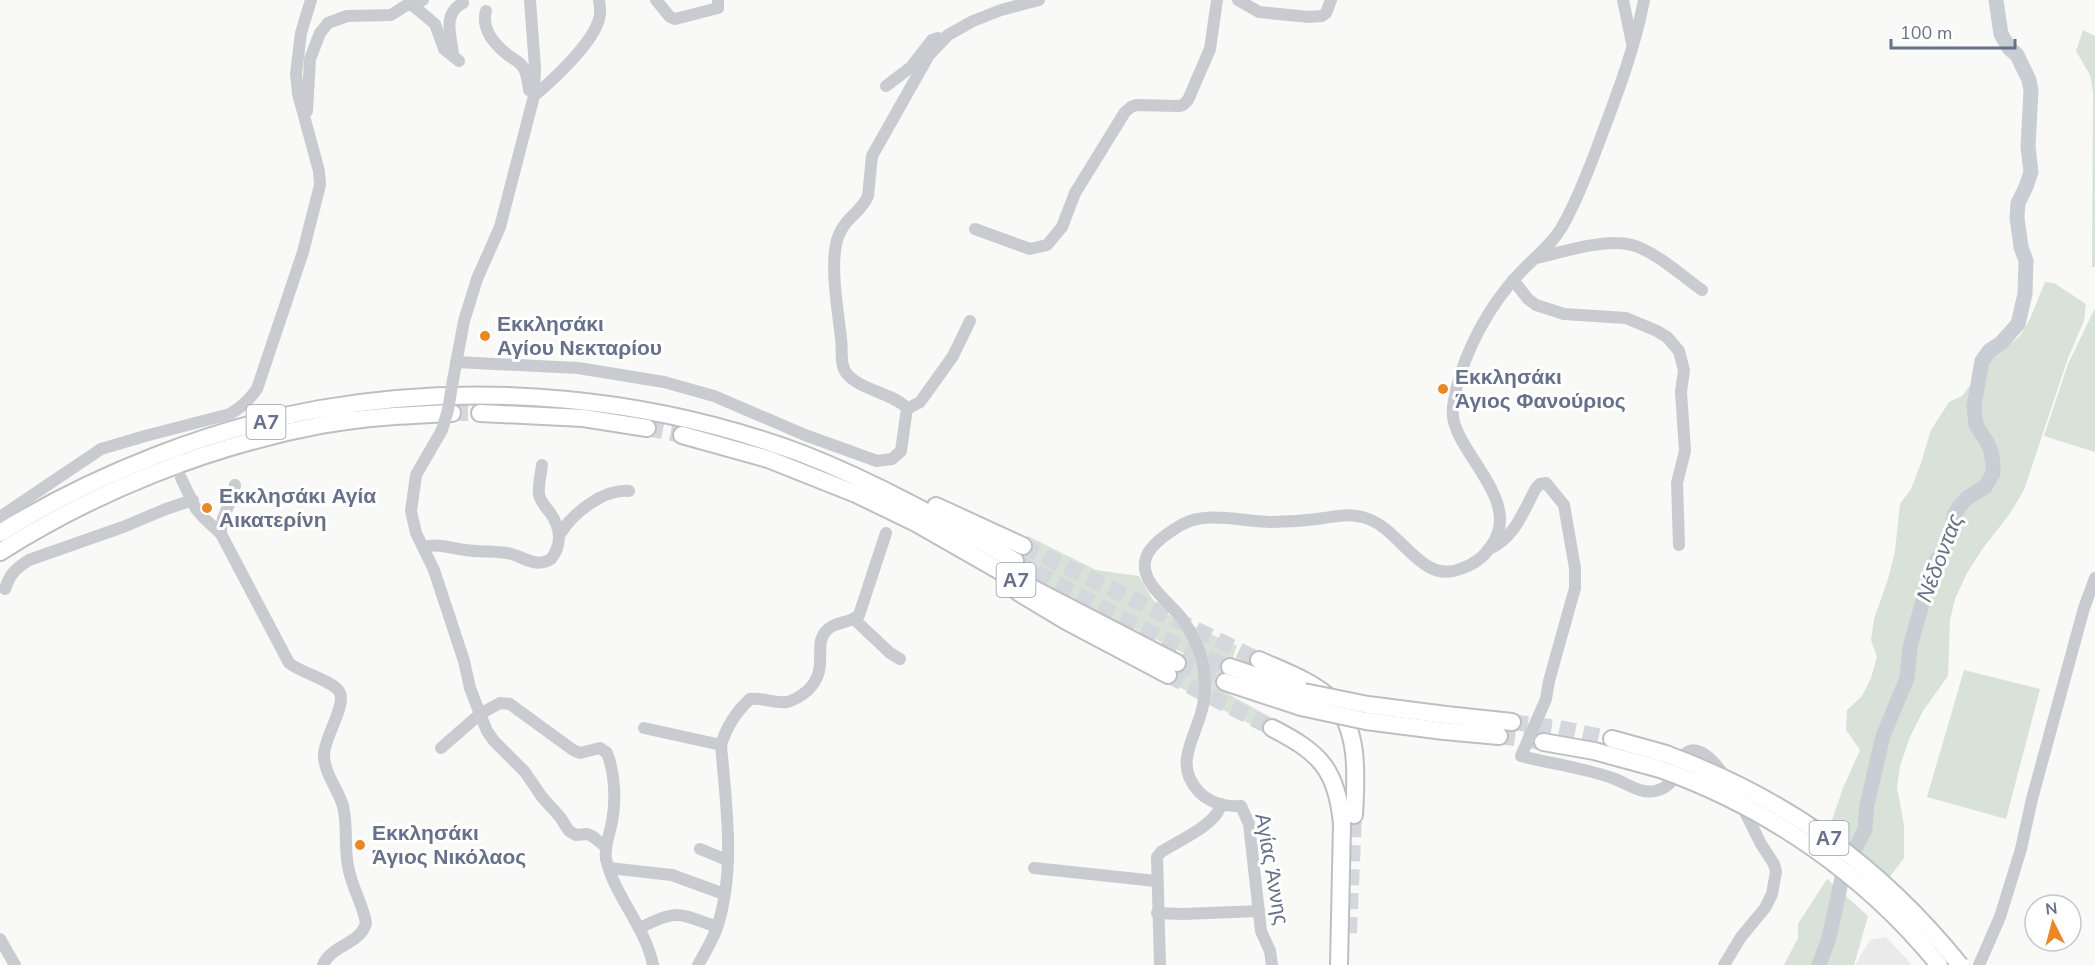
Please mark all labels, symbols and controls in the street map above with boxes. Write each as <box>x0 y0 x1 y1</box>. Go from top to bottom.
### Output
scale bar <box>1891 12 2016 50</box>
text: 100 m <box>1900 21 1952 45</box>
place label: Εκκλησάκι Αγίου Νεκταρίου <box>497 310 662 362</box>
marker: Εκκλησάκι Αγίου Νεκταρίου <box>478 329 492 343</box>
place label: Εκκλησάκι Άγιος Φανούριος <box>1455 363 1626 415</box>
marker: Εκκλησάκι Άγιος Φανούριος <box>1436 382 1450 396</box>
road number: Α7 <box>246 405 286 439</box>
place label: Εκκλησάκι Αγία Αικατερίνη <box>219 482 376 534</box>
marker: Εκκλησάκι Αγία Αικατερίνη <box>200 501 214 515</box>
water label: Νέδoντας <box>1909 509 1971 606</box>
road number: Α7 <box>996 563 1036 597</box>
street label: Αγίας Άννης <box>1248 811 1296 927</box>
place label: Εκκλησάκι Άγιος Νικόλαος <box>372 819 526 871</box>
road number: Α7 <box>1810 821 1848 855</box>
marker: Εκκλησάκι Άγιος Νικόλαος <box>353 838 367 852</box>
north arrow <box>2023 893 2083 953</box>
text: N <box>2044 898 2059 921</box>

